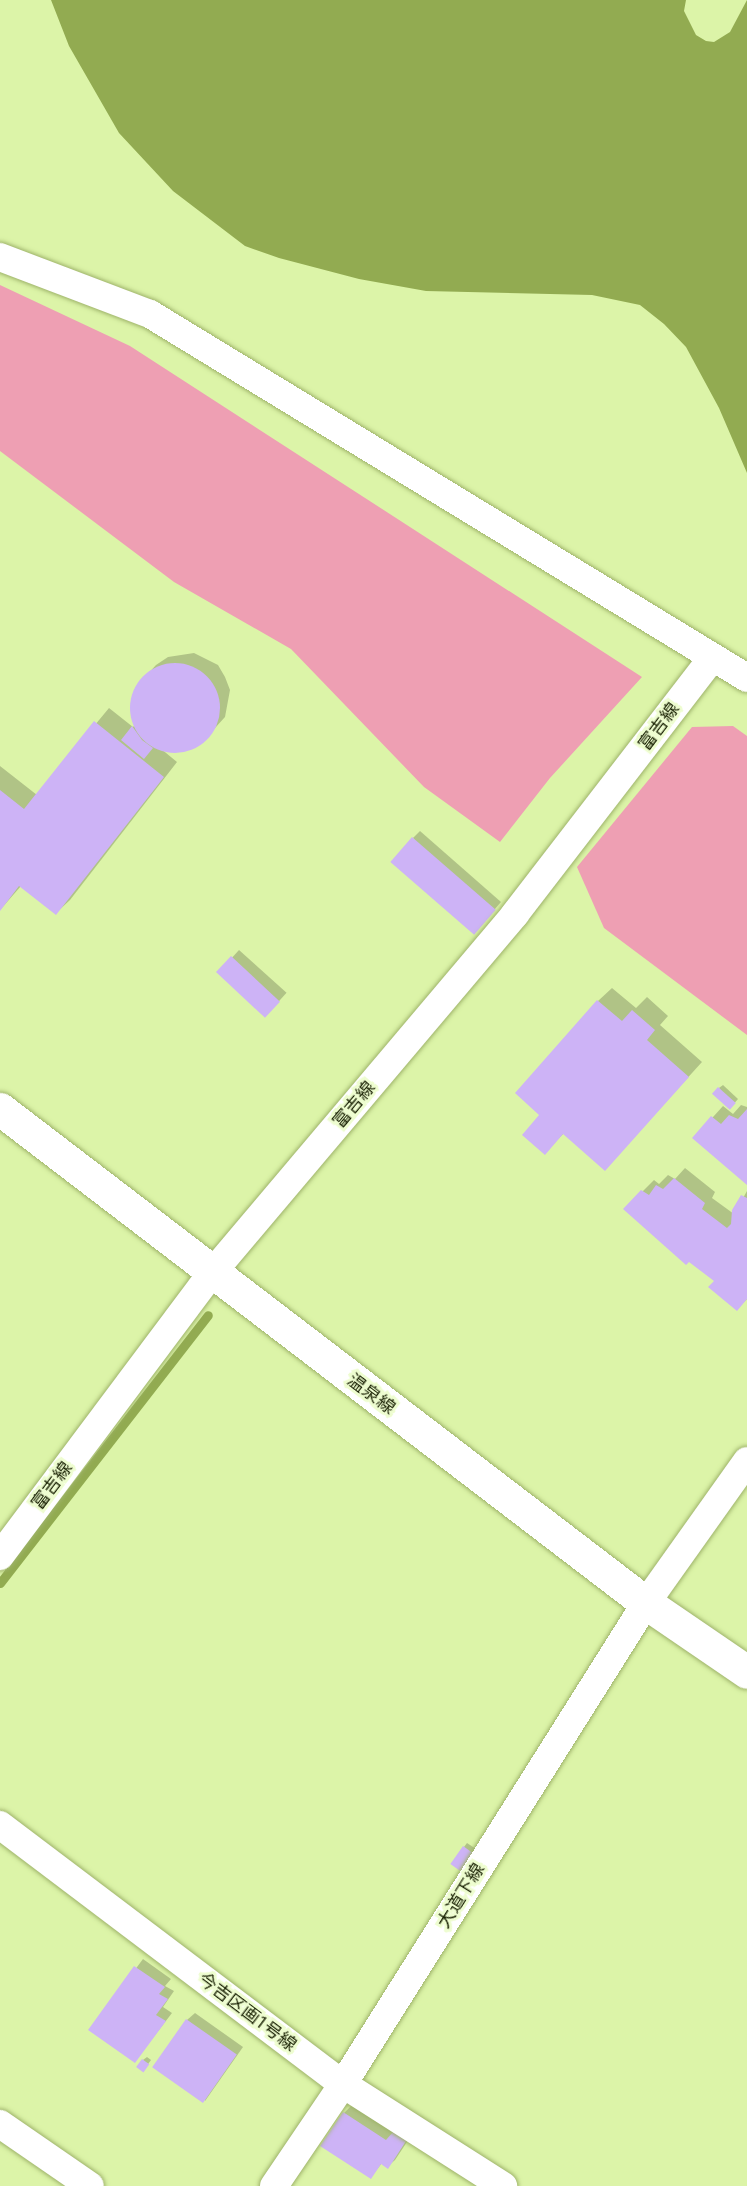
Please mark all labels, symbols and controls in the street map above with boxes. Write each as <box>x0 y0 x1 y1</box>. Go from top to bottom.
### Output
street label: 富吉線 <box>634 699 684 755</box>
street label: 富吉線 <box>328 1077 380 1133</box>
street label: 温泉線 <box>343 1369 399 1419</box>
street label: 富吉線 <box>27 1458 77 1514</box>
street label: 大道下線 <box>433 1860 489 1932</box>
street label: 今吉区画1号線 <box>194 1968 300 2056</box>

